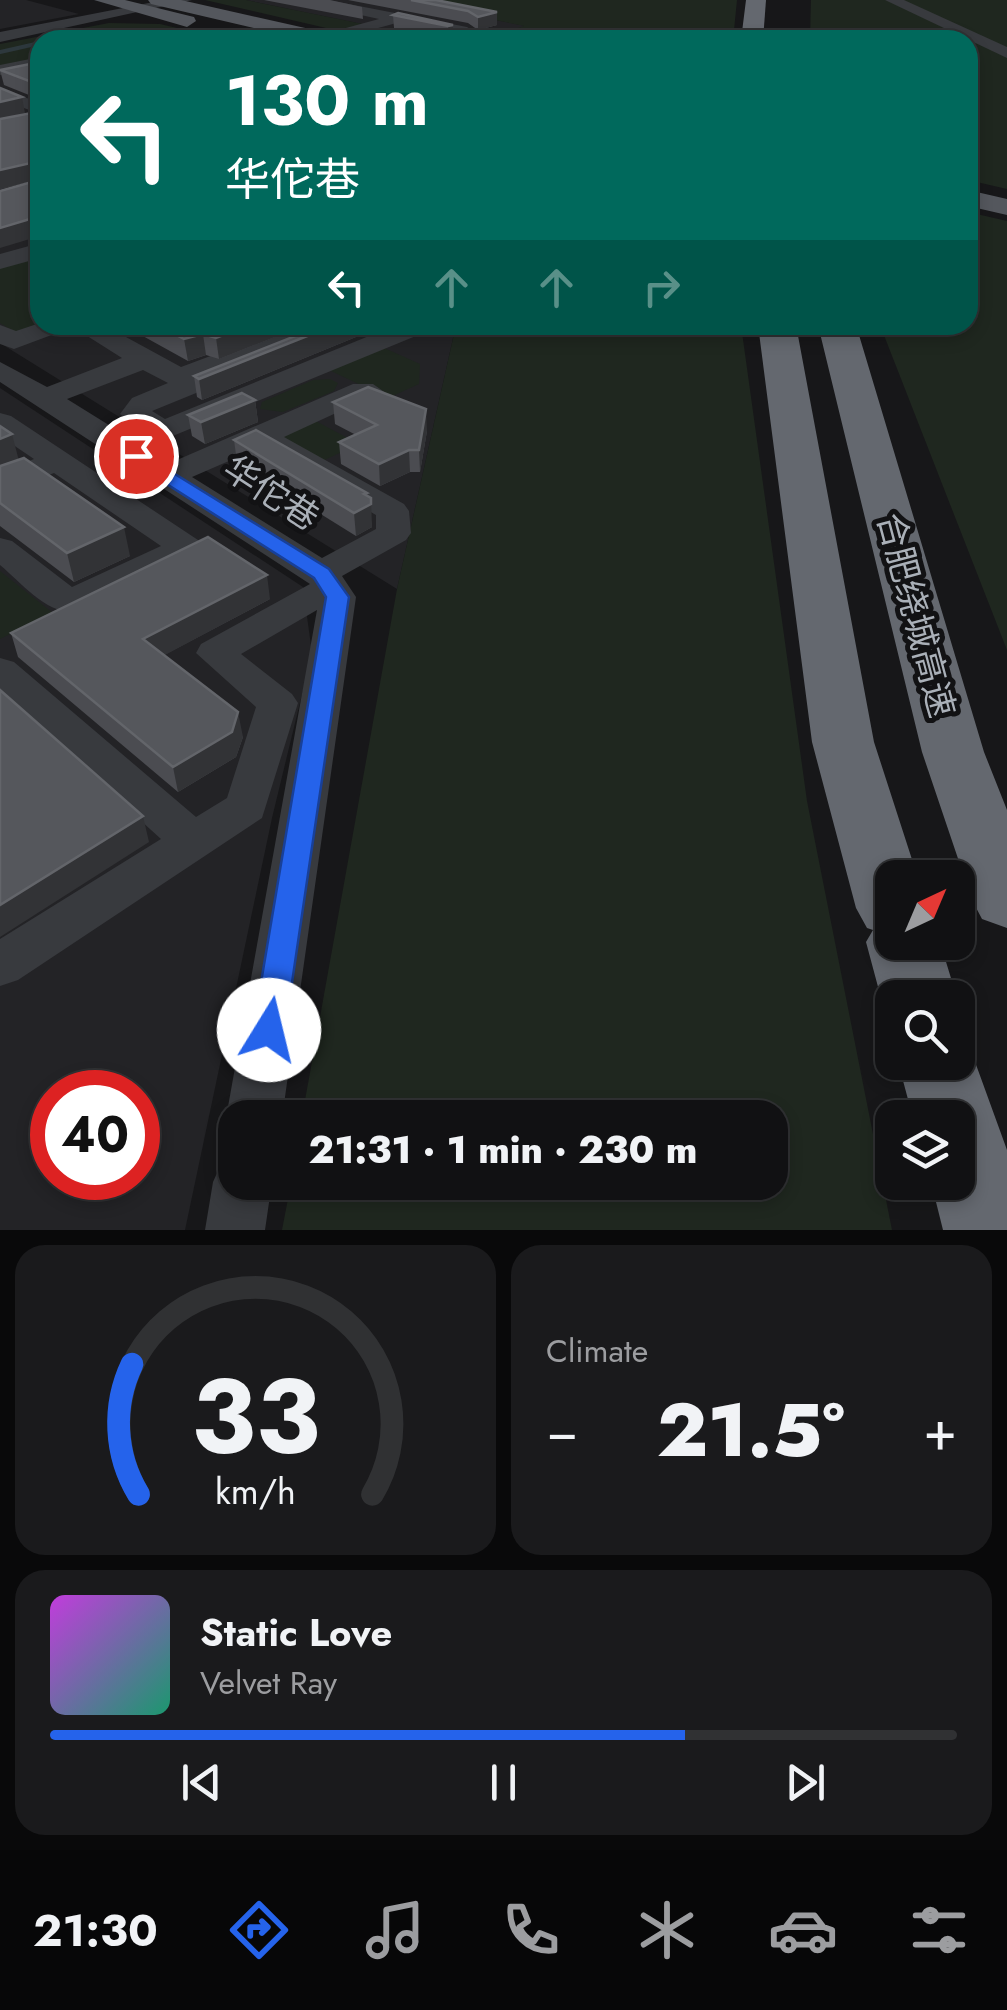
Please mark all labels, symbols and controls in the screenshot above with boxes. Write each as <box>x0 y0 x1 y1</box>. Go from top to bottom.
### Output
text: 130 m <box>225 50 429 151</box>
icon: left <box>60 70 190 200</box>
text: 华佗巷 <box>225 147 360 212</box>
icon: left <box>319 260 374 315</box>
icon: ahead <box>424 260 479 315</box>
icon: ahead <box>529 260 584 315</box>
icon: right <box>634 260 689 315</box>
pin <box>94 414 179 499</box>
icon: arrive <box>109 429 164 484</box>
street label: 华佗巷 <box>213 443 329 543</box>
street label: 合肥绕城高速 <box>865 507 967 723</box>
north arrow <box>875 860 975 960</box>
map controls <box>875 860 975 1200</box>
position arrow <box>217 978 321 1082</box>
button: search <box>875 980 975 1080</box>
speed limit sign: 40 <box>30 1070 160 1200</box>
button: layers <box>875 1100 975 1200</box>
text: 21:31 · 1 min · 230 m <box>309 1122 697 1177</box>
text: Climate <box>546 1328 648 1374</box>
text: 33 <box>191 1341 320 1491</box>
text: 21.5° <box>657 1376 845 1484</box>
text: − <box>546 1391 578 1471</box>
text: + <box>923 1391 957 1471</box>
text: km/h <box>215 1466 296 1517</box>
text: Static Love <box>200 1605 392 1660</box>
text: Velvet Ray <box>200 1660 337 1706</box>
icon: previous <box>174 1755 229 1810</box>
icon: pause <box>476 1755 531 1810</box>
icon: next <box>778 1755 833 1810</box>
icon: directions <box>224 1895 294 1965</box>
icon: music <box>360 1895 430 1965</box>
icon: phone <box>496 1895 566 1965</box>
icon: climate <box>632 1895 702 1965</box>
icon: car <box>768 1895 838 1965</box>
icon: filters <box>904 1895 974 1965</box>
text: 21:30 <box>33 1898 158 1963</box>

